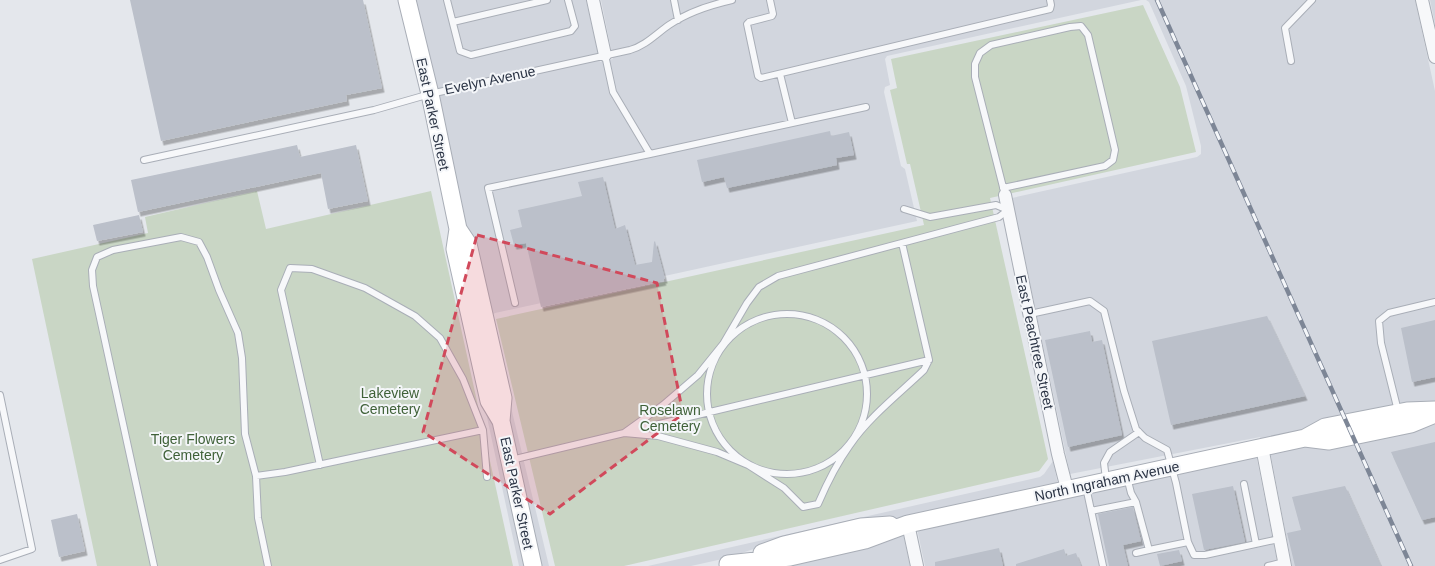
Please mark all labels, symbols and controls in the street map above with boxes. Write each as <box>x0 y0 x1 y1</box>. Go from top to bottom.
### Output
street label: East Parker Street <box>413 56 453 172</box>
street label: Evelyn Avenue <box>443 63 537 97</box>
street label: East Peachtree Street <box>1013 273 1057 411</box>
park label: Lakeview Cemetery <box>360 385 420 417</box>
park label: Roselawn Cemetery <box>639 402 701 434</box>
park label: Tiger Flowers Cemetery <box>151 431 235 463</box>
street label: East Parker Street <box>497 435 537 551</box>
street label: North Ingraham Avenue <box>1033 458 1181 504</box>

